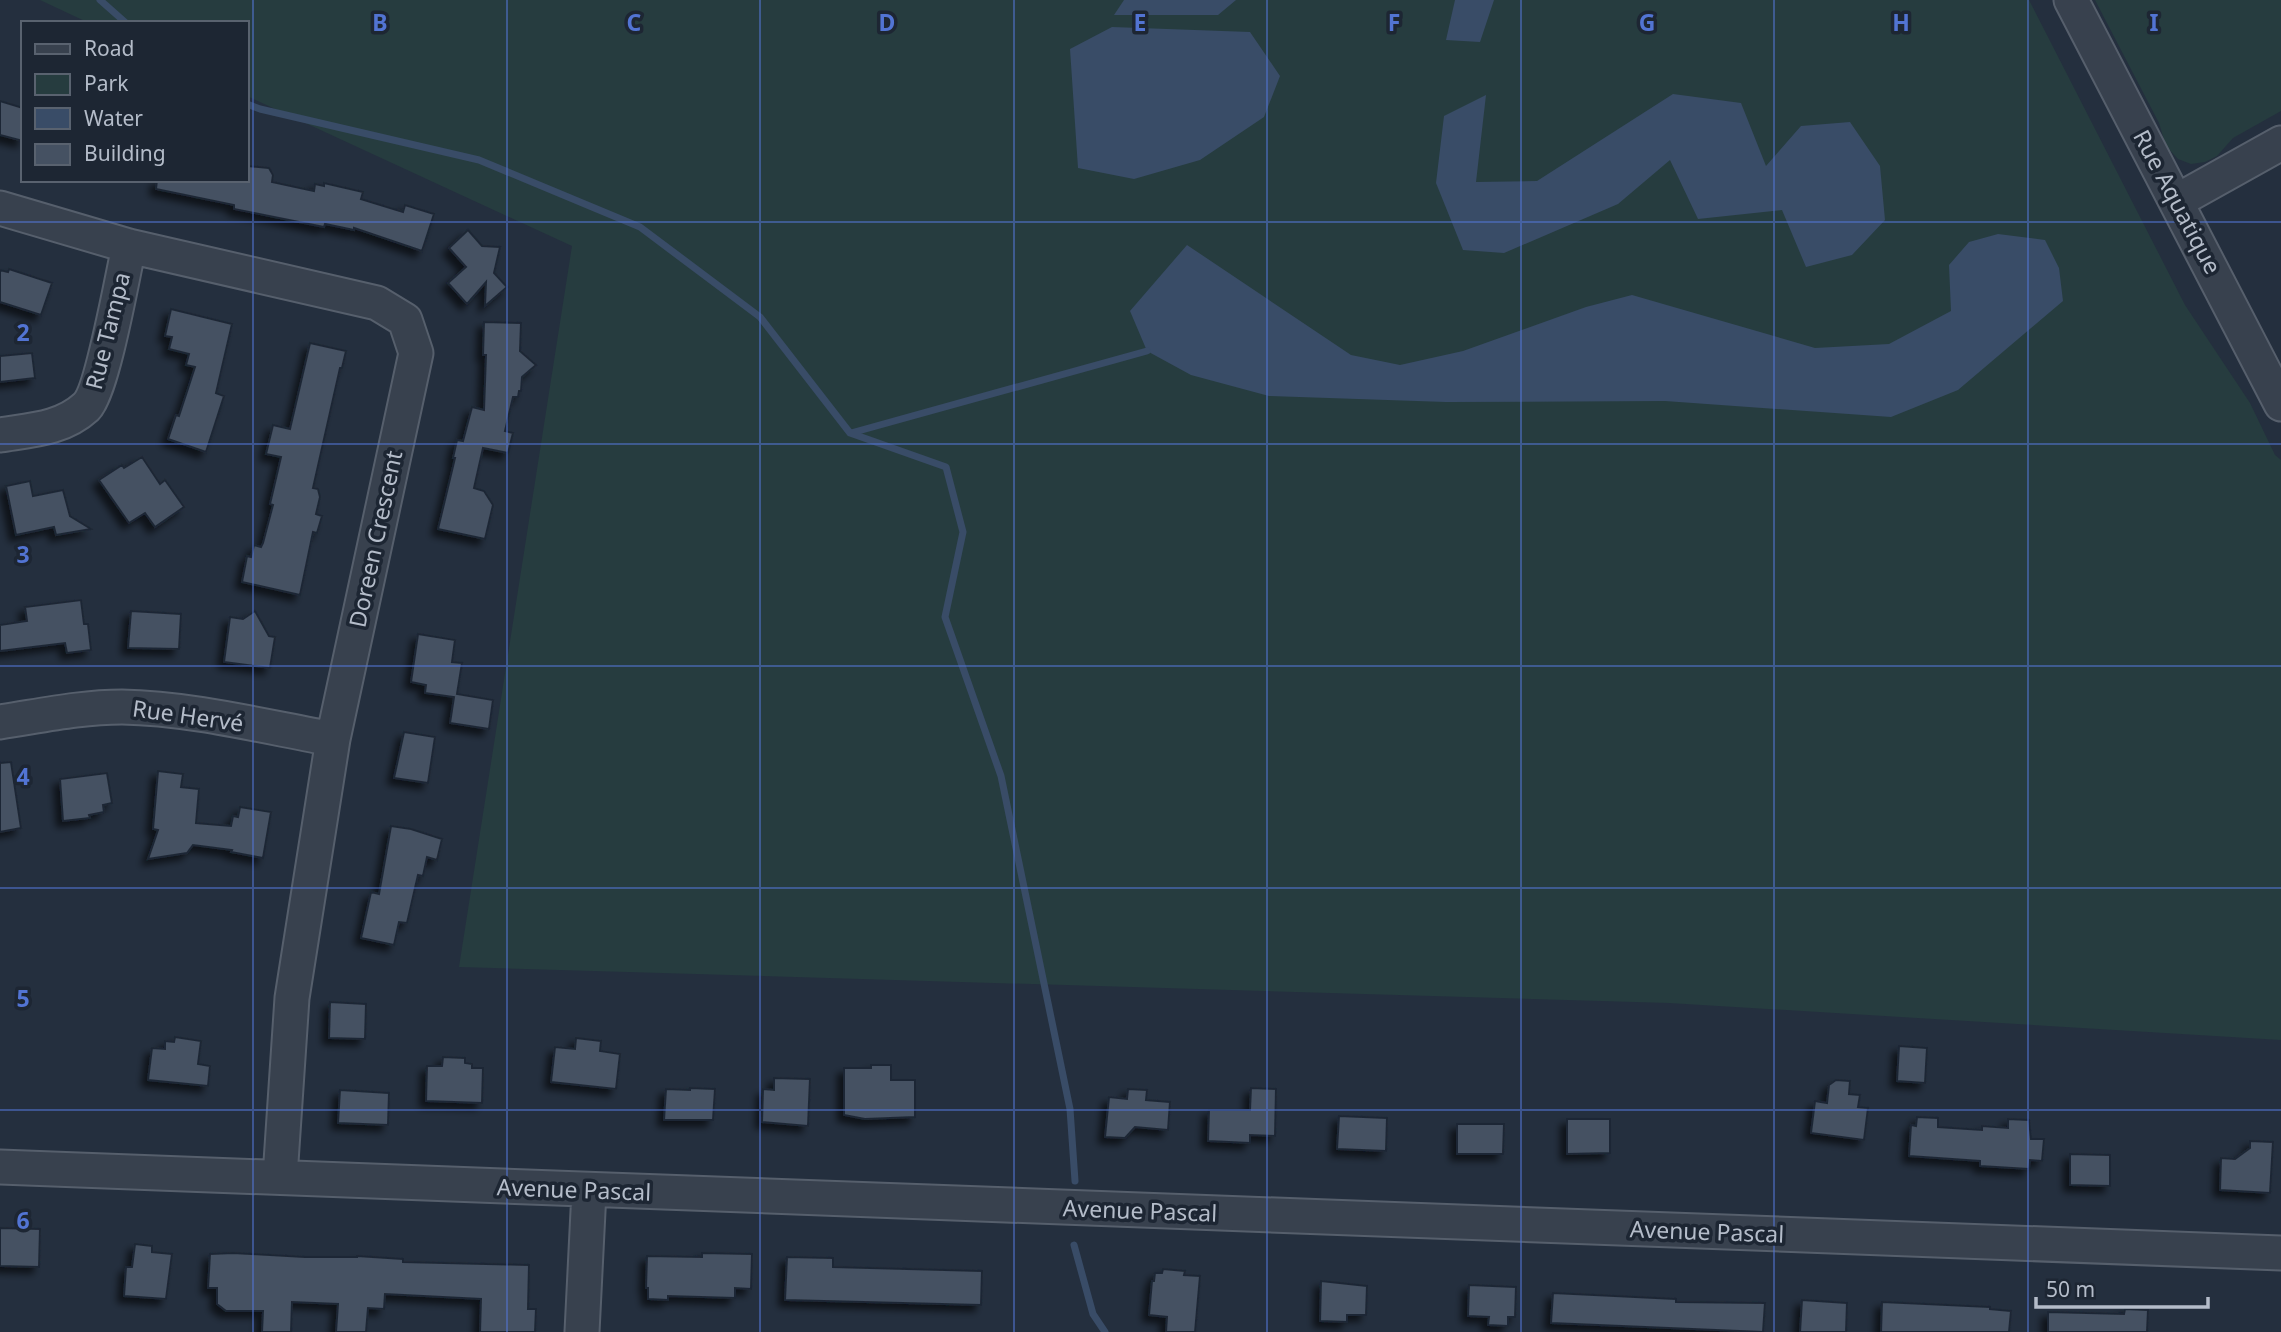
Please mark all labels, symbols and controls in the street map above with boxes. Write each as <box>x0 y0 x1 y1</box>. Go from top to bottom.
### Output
text: B <box>372 6 388 38</box>
text: C <box>627 6 642 38</box>
text: D <box>879 6 895 38</box>
text: E <box>1134 6 1146 38</box>
text: F <box>1388 6 1400 38</box>
text: G <box>1639 6 1655 38</box>
text: H <box>1892 6 1910 38</box>
text: I <box>2150 6 2159 38</box>
legend <box>21 21 248 182</box>
text: Road <box>84 34 134 62</box>
text: Park <box>84 69 129 97</box>
text: Water <box>84 104 143 132</box>
street label: Rue Aquatique <box>2126 124 2229 279</box>
text: Building <box>84 139 166 167</box>
street label: Rue Tampa <box>77 269 137 393</box>
text: 2 <box>16 316 30 348</box>
street label: Doreen Crescent <box>341 447 409 630</box>
text: 3 <box>16 538 30 570</box>
street label: Rue Hervé <box>131 691 246 739</box>
text: 4 <box>16 760 30 792</box>
text: 5 <box>16 982 30 1014</box>
street label: Avenue Pascal <box>496 1170 652 1208</box>
street label: Avenue Pascal <box>1062 1191 1218 1229</box>
text: 6 <box>16 1204 30 1236</box>
street label: Avenue Pascal <box>1629 1212 1785 1250</box>
scale bar <box>2036 1266 2208 1310</box>
text: 50 m <box>2046 1275 2095 1303</box>

